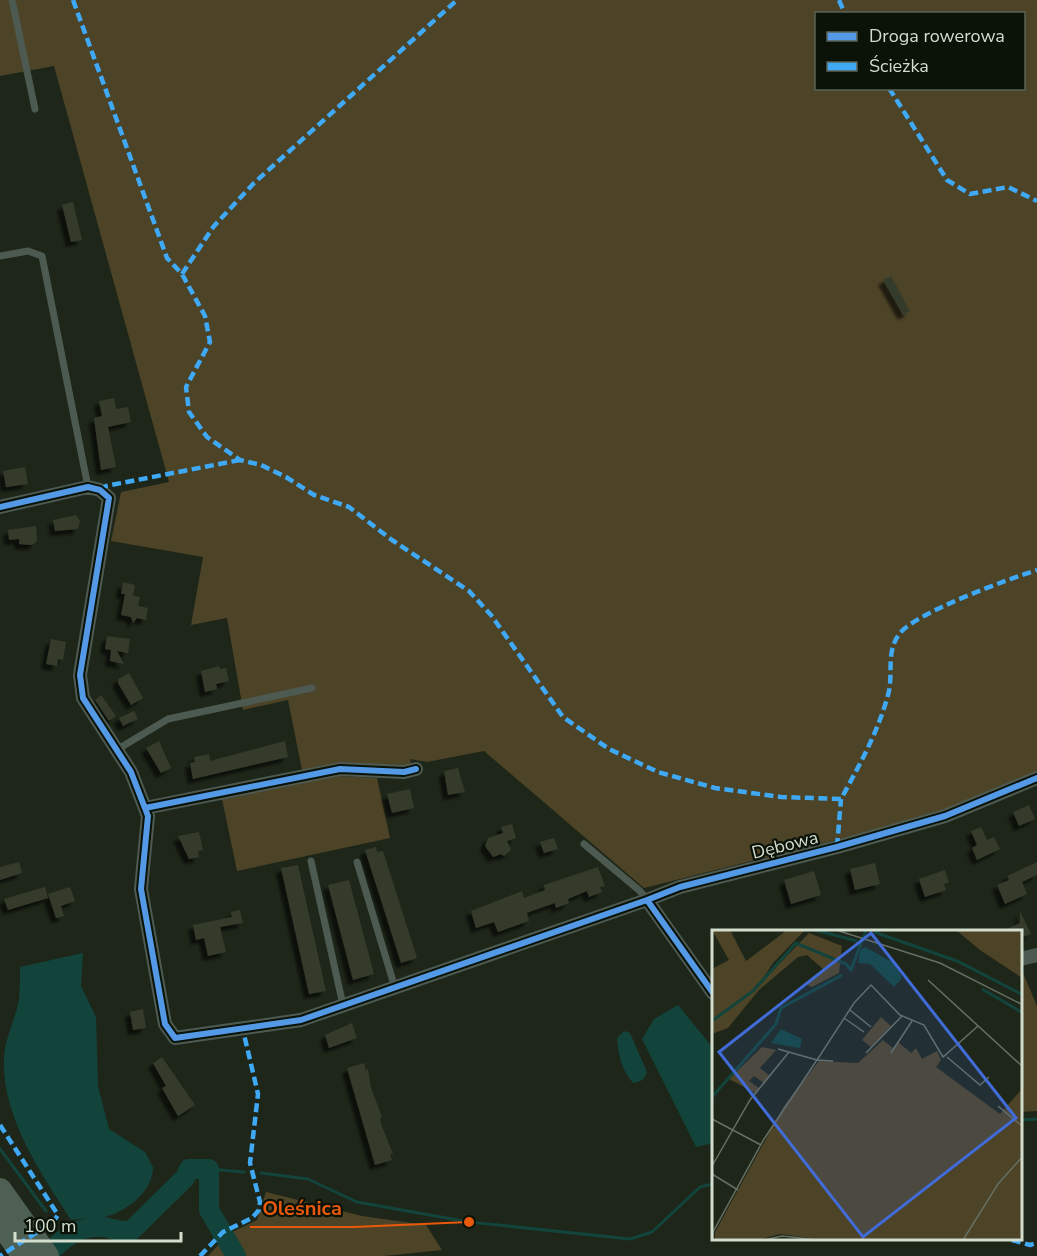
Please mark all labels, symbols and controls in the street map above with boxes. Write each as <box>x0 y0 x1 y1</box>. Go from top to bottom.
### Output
legend <box>815 12 1025 90</box>
text: Droga rowerowa <box>869 24 1005 48</box>
text: Ścieżka <box>869 54 929 78</box>
street label: Dębowa <box>749 825 821 865</box>
inset map <box>712 930 1022 1241</box>
callout: Oleśnica <box>250 1189 354 1227</box>
text: Oleśnica <box>262 1195 342 1222</box>
scale bar <box>15 1205 182 1243</box>
text: 100 m <box>24 1214 76 1238</box>

